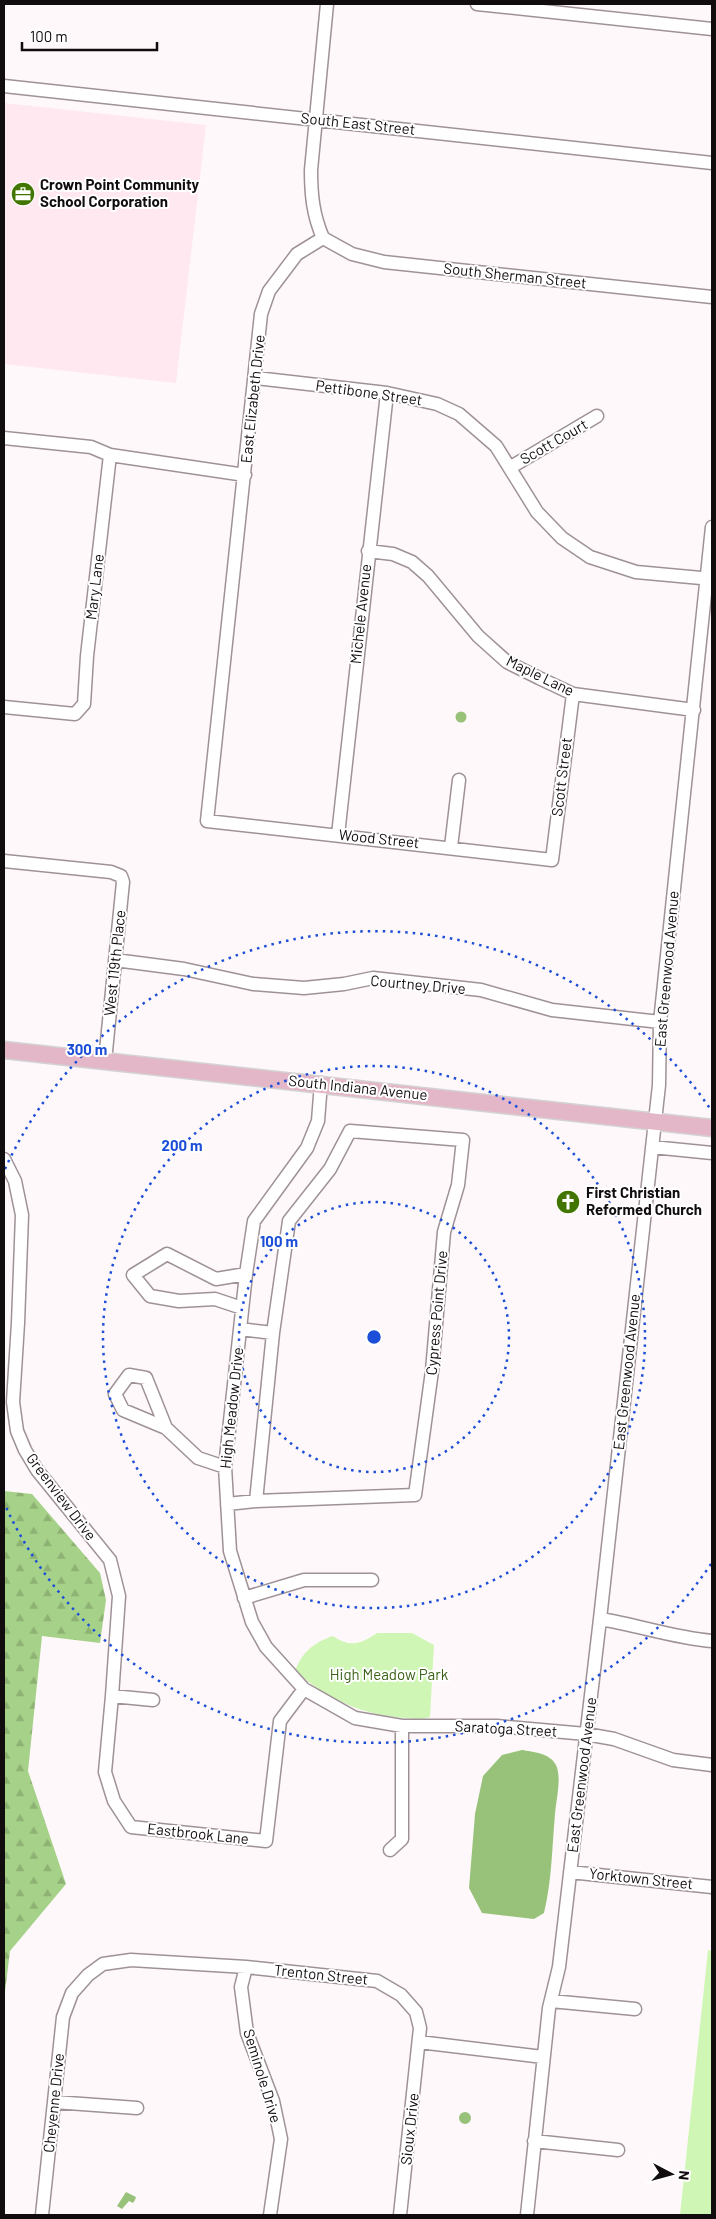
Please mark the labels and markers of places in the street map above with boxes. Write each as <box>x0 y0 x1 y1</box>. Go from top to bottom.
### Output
place label: Crown Point Community School Corporation <box>40 175 200 210</box>
office icon: Crown Point Community School Corporation <box>10 181 36 207</box>
place label: First Christian Reformed Church <box>586 1183 702 1218</box>
church icon: First Christian Reformed Church <box>555 1189 581 1215</box>
centre of rings <box>365 1328 383 1346</box>

